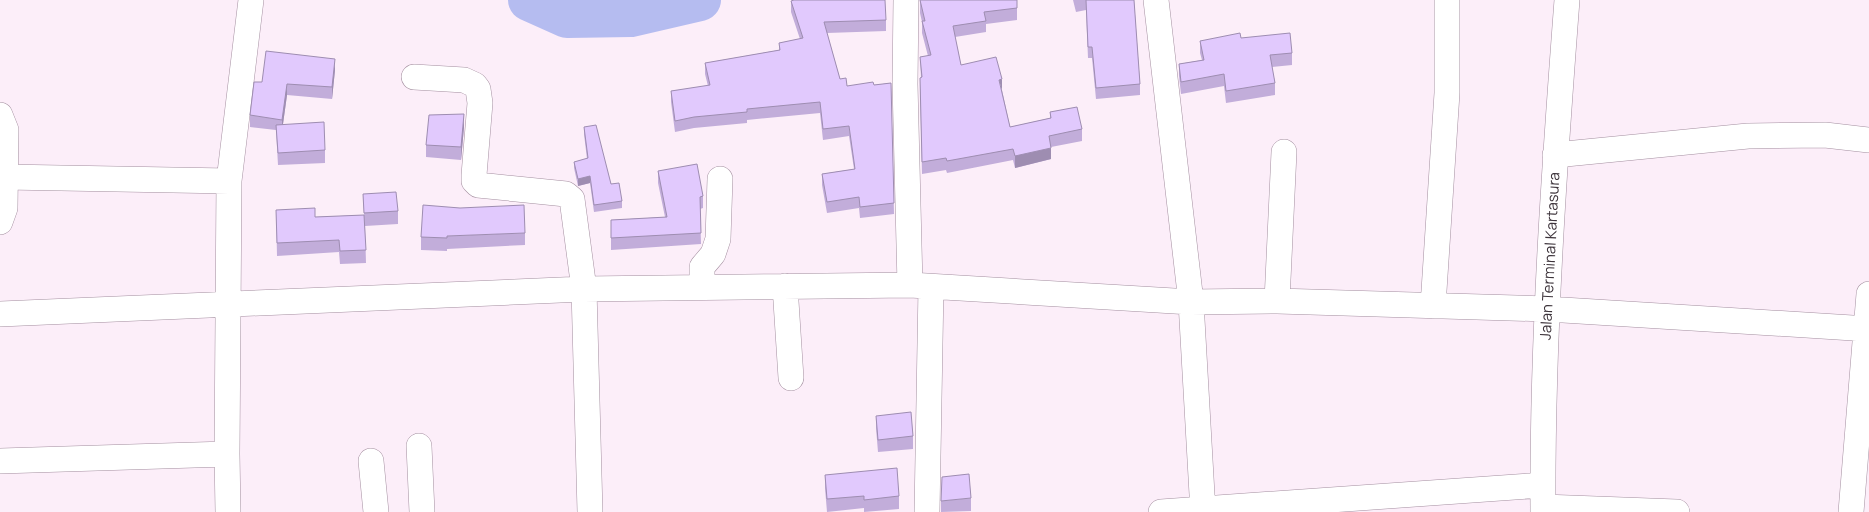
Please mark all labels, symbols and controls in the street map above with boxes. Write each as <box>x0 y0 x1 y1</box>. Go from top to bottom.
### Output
street label: Jalan Terminal Kartasura <box>1535 171 1564 340</box>

